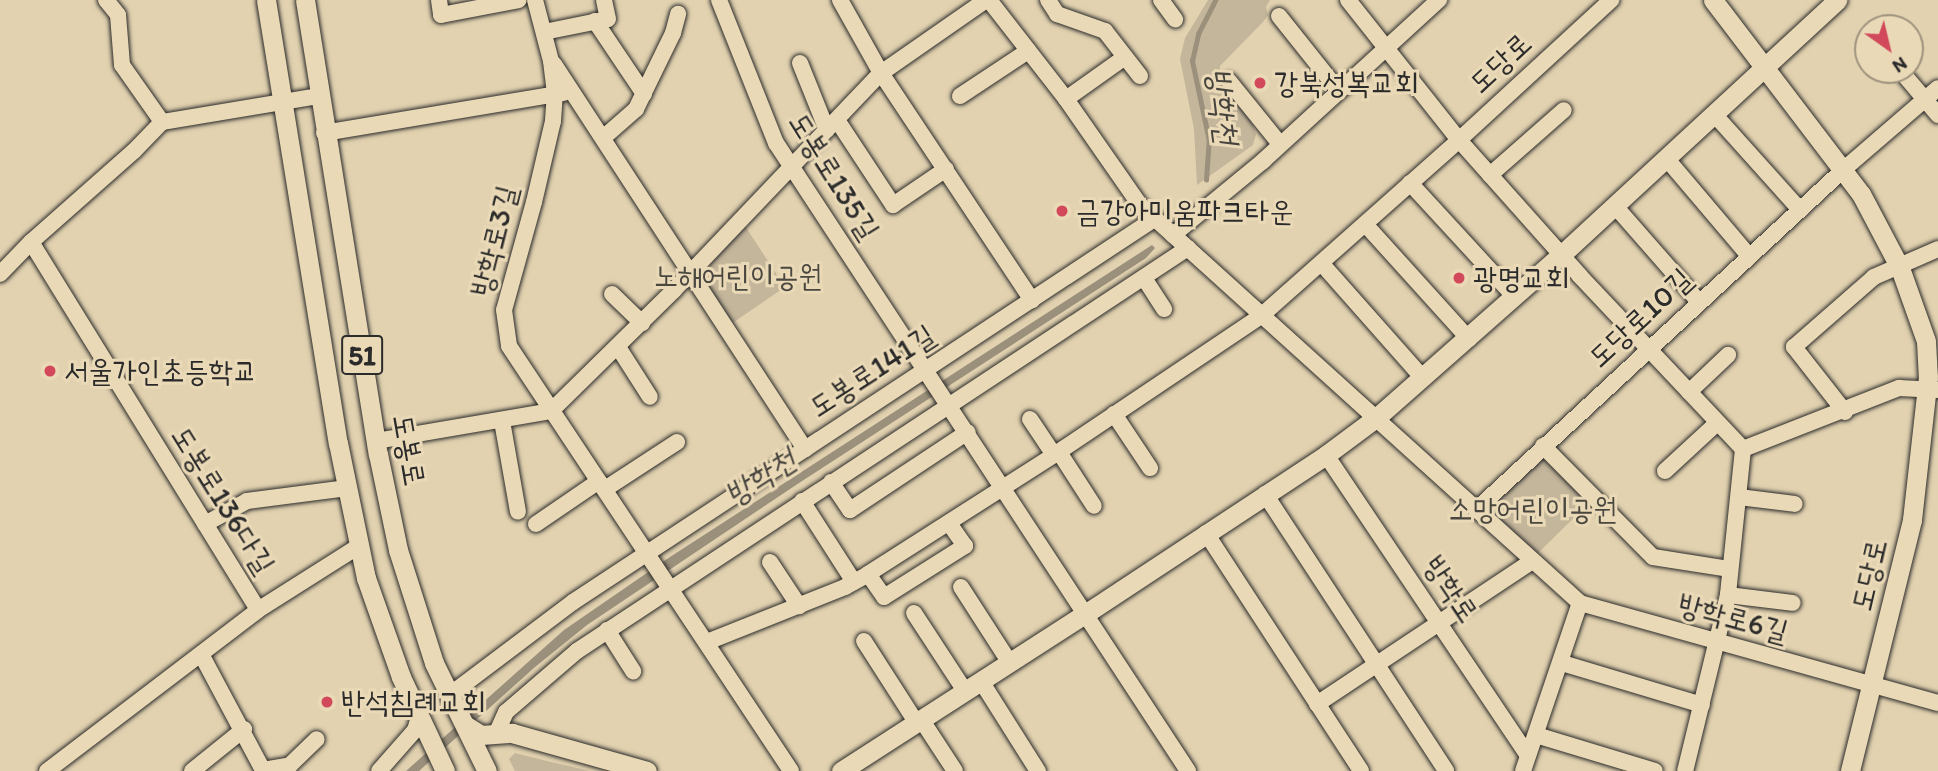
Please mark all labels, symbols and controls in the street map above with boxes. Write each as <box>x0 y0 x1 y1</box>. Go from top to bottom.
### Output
north arrow <box>1854 14 1924 84</box>
street label: 도당로 <box>1461 25 1539 101</box>
text: N <box>1888 52 1912 78</box>
water label: 방학천 <box>1199 65 1247 147</box>
place label: 강북성복교회 <box>1274 65 1419 101</box>
marker: 강북성복교회 <box>1252 75 1268 91</box>
street label: 도봉로135길 <box>781 106 887 246</box>
street label: 방학로3길 <box>463 182 525 300</box>
place label: 금강아미움파크타운 <box>1076 193 1293 229</box>
marker: 금강아미움파크타운 <box>1054 203 1070 219</box>
park label: 노해어린이공원 <box>654 258 822 294</box>
place label: 광명교회 <box>1473 260 1570 296</box>
street label: 도당로10길 <box>1581 261 1699 375</box>
marker: 광명교회 <box>1451 270 1467 286</box>
street label: 도봉로141길 <box>802 317 942 425</box>
road number: 51 <box>341 330 383 380</box>
place label: 서울가인초등학교 <box>64 353 257 389</box>
marker: 서울가인초등학교 <box>42 363 58 379</box>
street label: 도봉로 <box>385 411 433 489</box>
street label: 도봉로136다길 <box>164 420 282 580</box>
water label: 방학천 <box>717 440 803 514</box>
park label: 소망어린이공원 <box>1449 491 1617 527</box>
street label: 도당로 <box>1843 536 1895 614</box>
street label: 방학로 <box>1416 549 1486 629</box>
street label: 방학로6길 <box>1674 586 1792 650</box>
place label: 반석침례교회 <box>341 684 486 720</box>
marker: 반석침례교회 <box>319 694 335 710</box>

